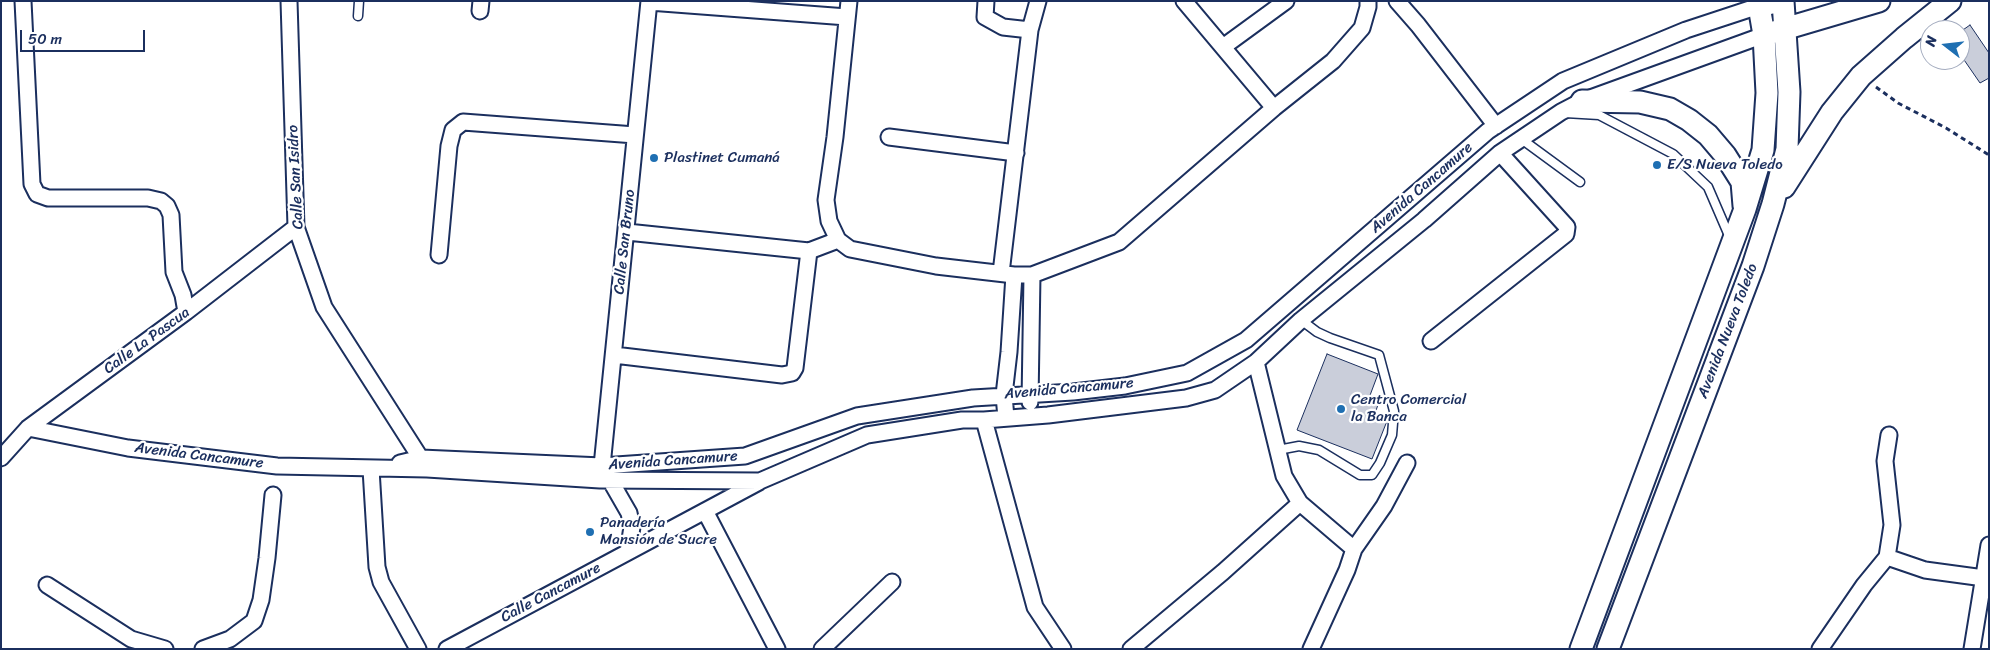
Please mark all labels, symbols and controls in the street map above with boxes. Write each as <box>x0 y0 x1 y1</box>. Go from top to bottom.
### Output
scale bar <box>22 20 148 52</box>
north arrow <box>1920 20 1970 70</box>
text: 50 m <box>28 26 62 52</box>
text: N <box>1918 33 1944 49</box>
street label: Calle San Isidro <box>284 124 308 230</box>
street label: Avenida Cancamure <box>1367 139 1477 237</box>
place label: Plastinet Cumaná <box>664 149 780 167</box>
marker: Plastinet Cumaná <box>648 152 660 164</box>
place label: E/S Nueva Toledo <box>1667 156 1783 174</box>
marker: E/S Nueva Toledo <box>1651 159 1663 171</box>
street label: Calle San Bruno <box>611 189 639 295</box>
street label: Avenida Nueva Toledo <box>1694 261 1762 401</box>
street label: Calle La Pascua <box>100 304 194 378</box>
street label: Avenida Cancamure <box>1004 374 1134 404</box>
place label: Centro Comercial la Banca <box>1351 391 1466 426</box>
marker: Centro Comercial la Banca <box>1335 403 1347 415</box>
street label: Avenida Cancamure <box>134 439 264 473</box>
street label: Avenida Cancamure <box>608 448 738 474</box>
place label: Panadería Mansión de Sucre <box>600 514 717 549</box>
marker: Panadería Mansión de Sucre <box>584 526 596 538</box>
street label: Calle Cancamure <box>498 559 604 627</box>

